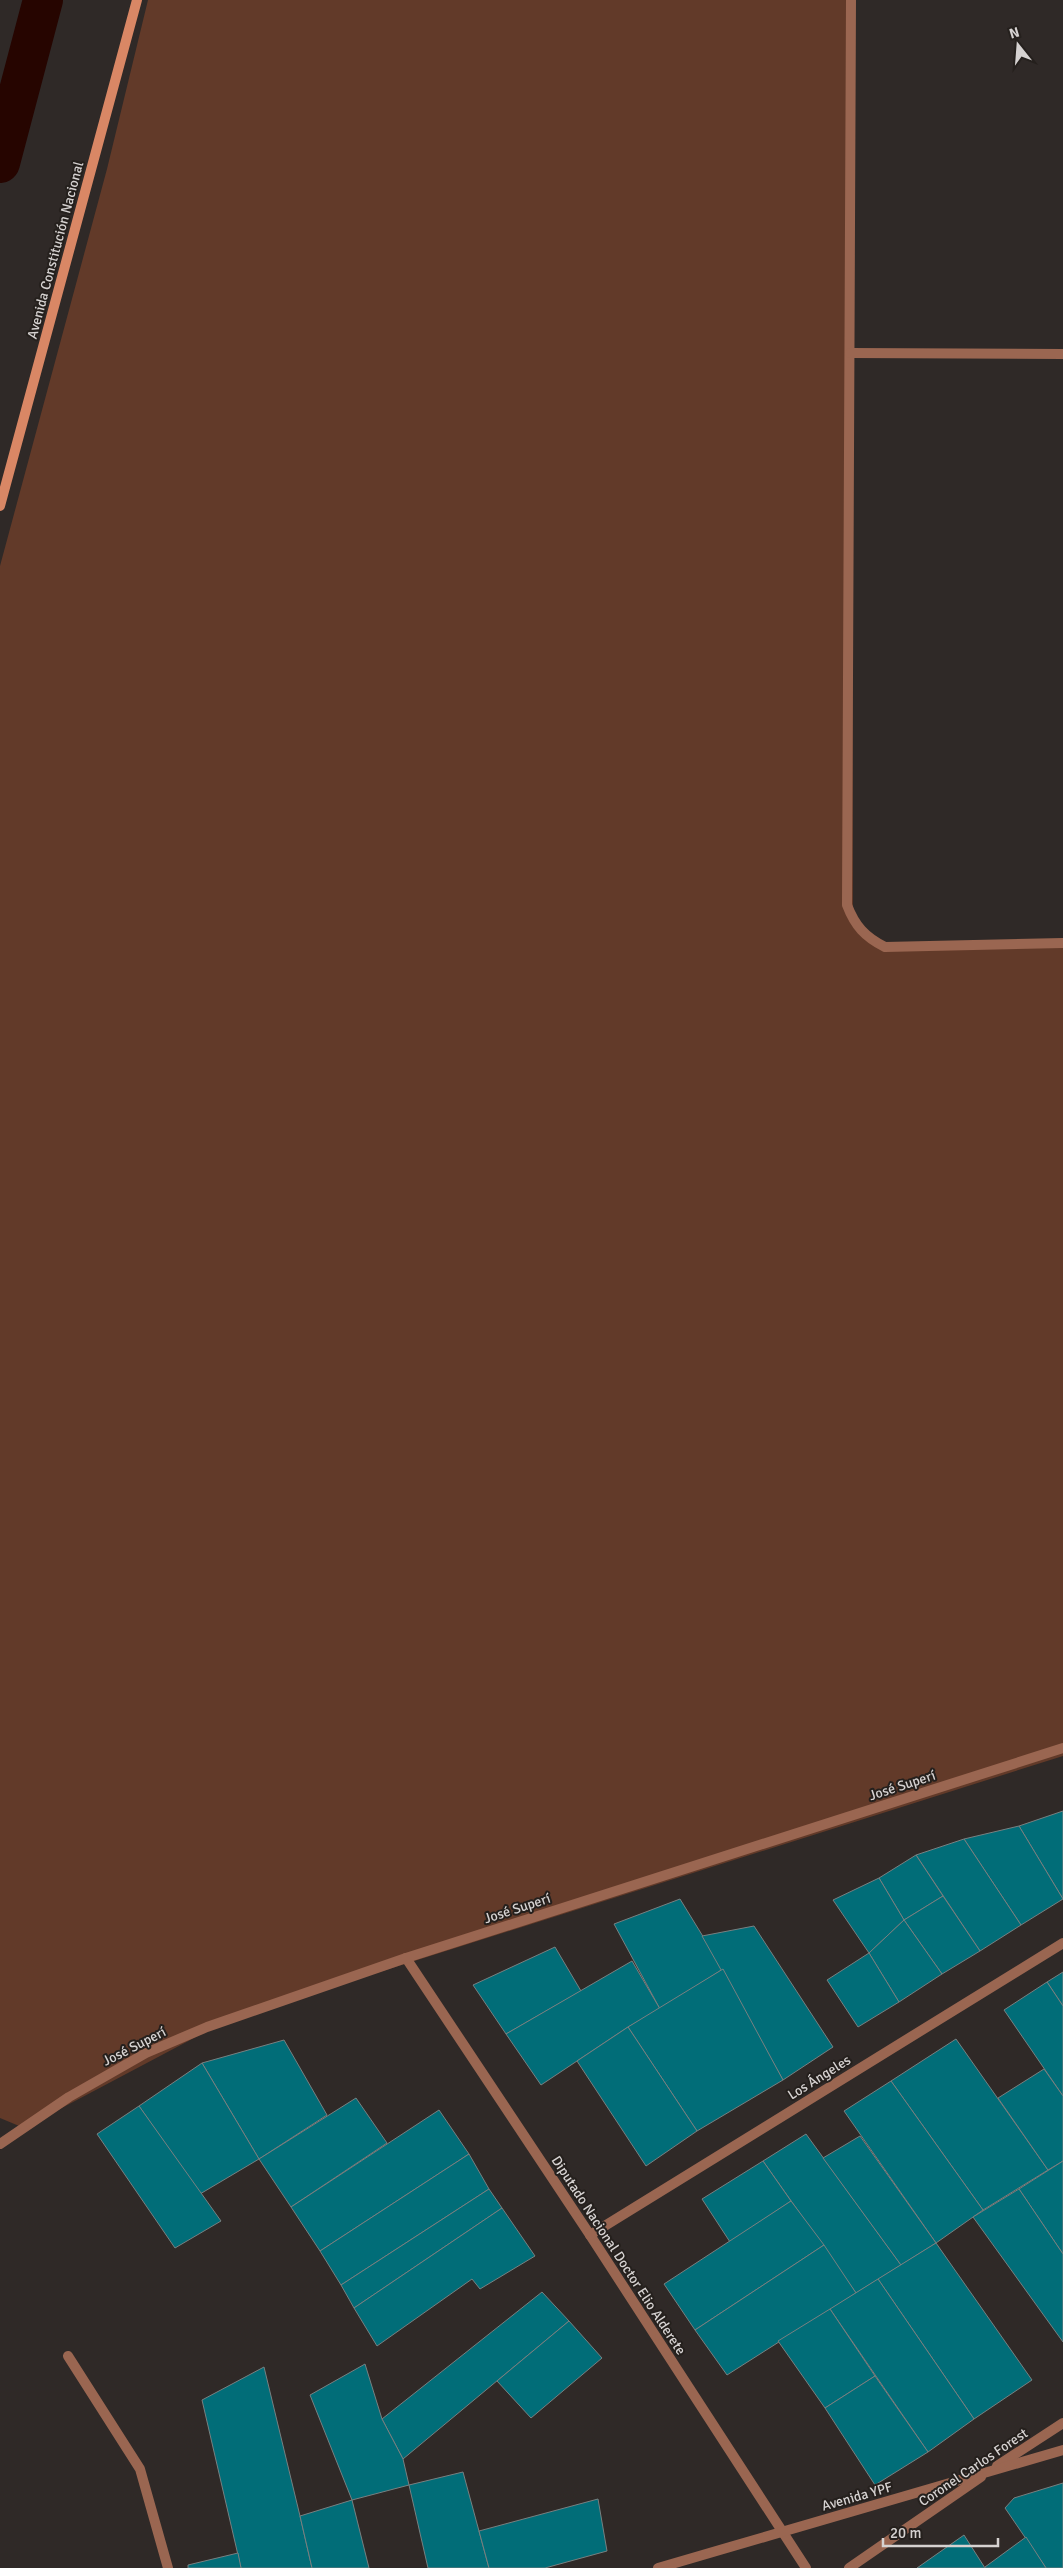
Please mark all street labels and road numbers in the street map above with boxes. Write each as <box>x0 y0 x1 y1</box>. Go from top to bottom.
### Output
street label: Avenida Constitución Nacional <box>24 160 87 341</box>
street label: José Superí <box>867 1767 938 1804</box>
street label: José Superí <box>482 1890 553 1927</box>
street label: José Superí <box>100 2023 169 2070</box>
street label: Los Ángeles <box>785 2051 854 2103</box>
street label: Diputado Nacional Doctor Elio Alderete <box>548 2153 689 2358</box>
street label: Coronel Carlos Forest <box>916 2425 1031 2510</box>
street label: Avenida YPF <box>820 2478 894 2515</box>

